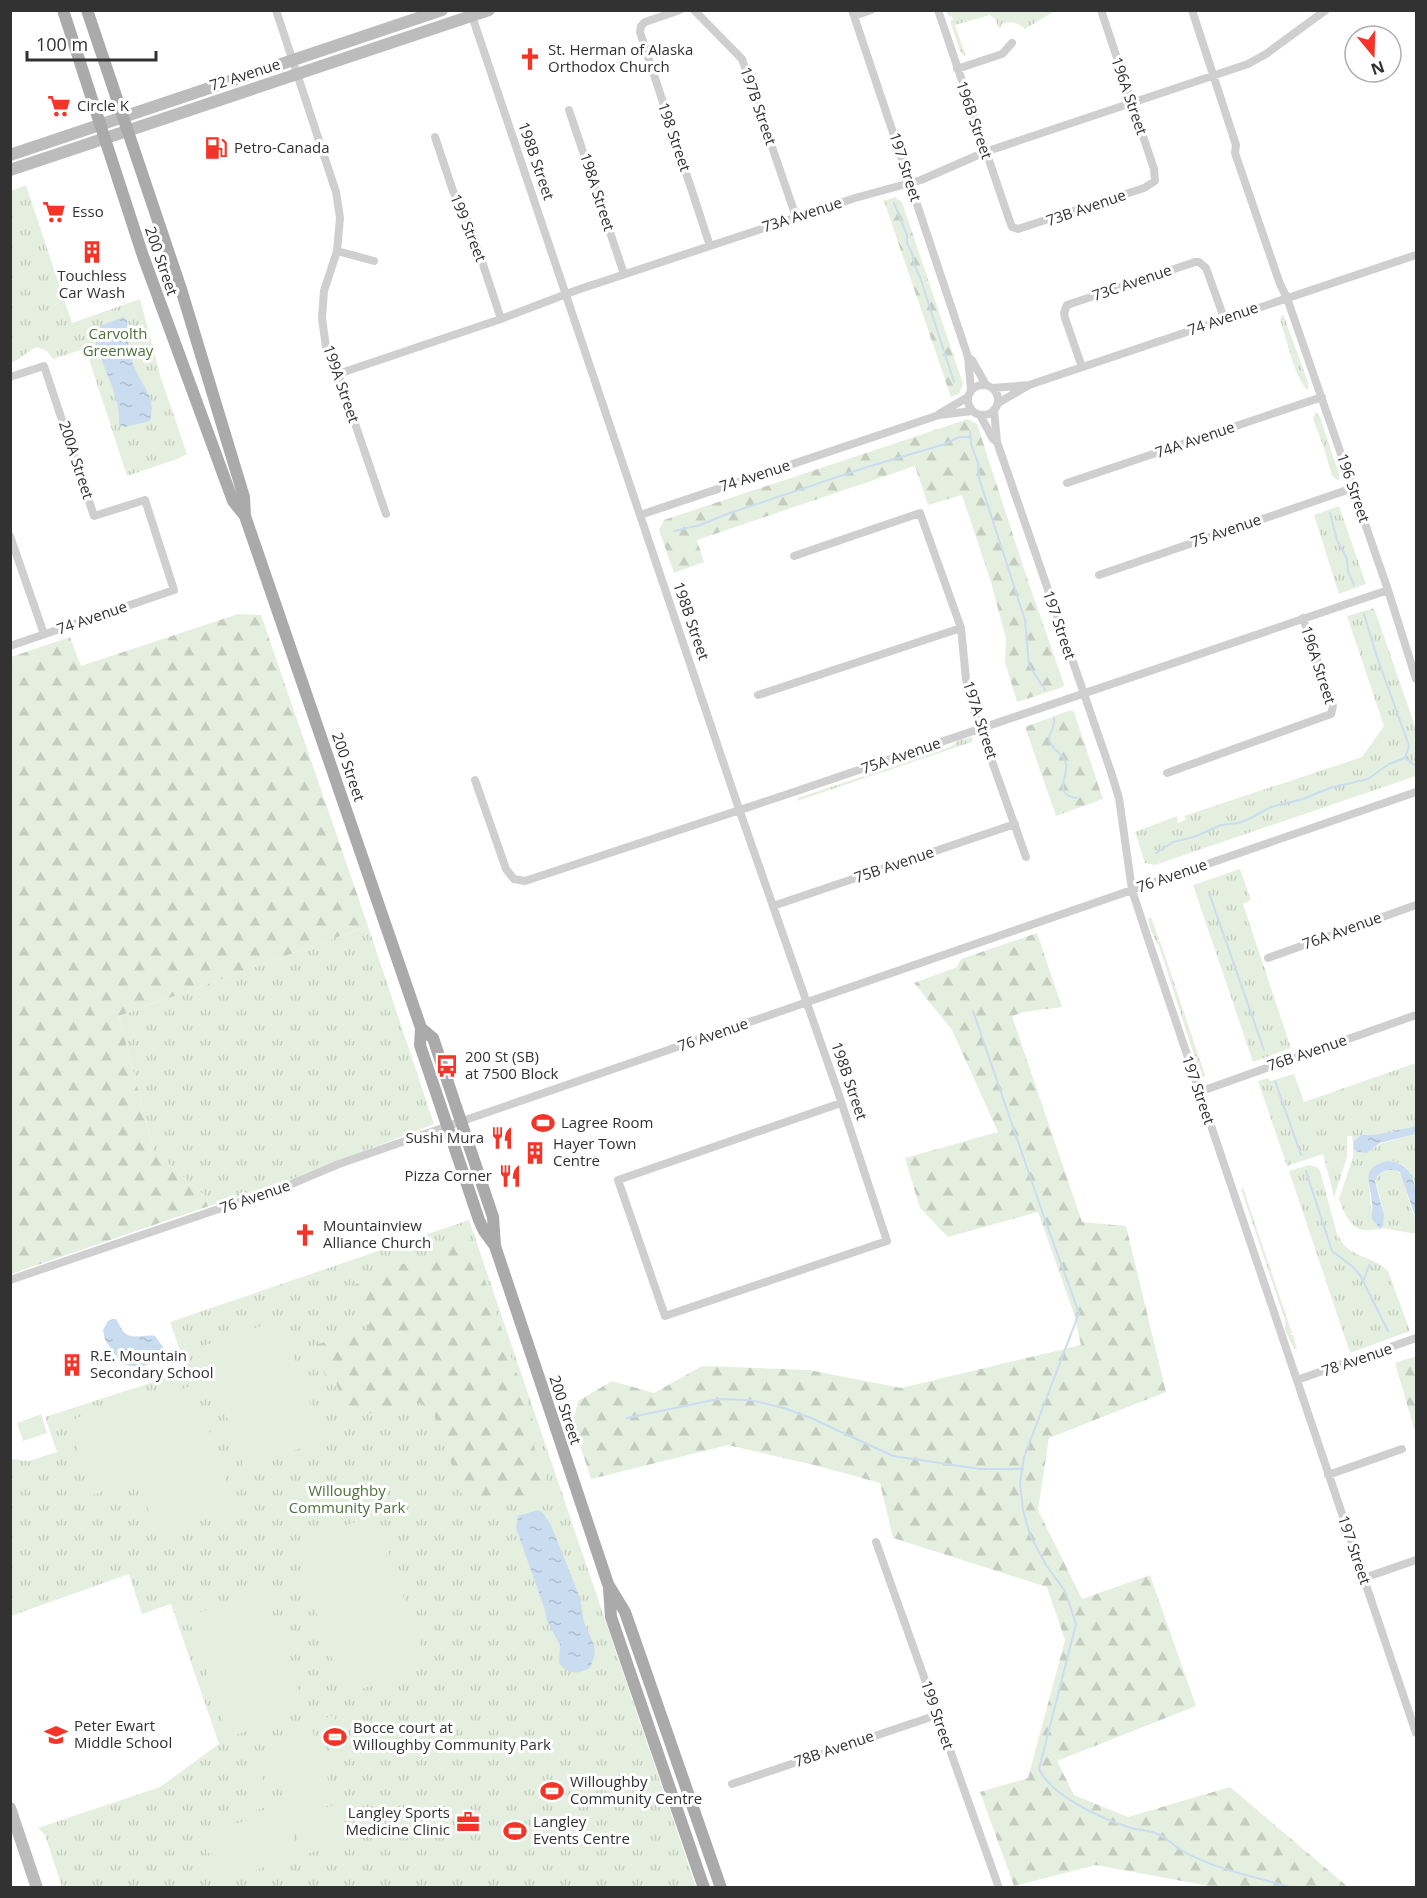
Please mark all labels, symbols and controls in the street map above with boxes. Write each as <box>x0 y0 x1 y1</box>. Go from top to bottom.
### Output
scale bar <box>27 24 156 62</box>
north arrow <box>1343 24 1403 84</box>
text: 100 m <box>36 32 88 56</box>
place label: St. Herman of Alaska Orthodox Church <box>548 39 693 76</box>
church icon: St. Herman of Alaska Orthodox Church <box>517 46 543 72</box>
street label: 72 Avenue <box>207 53 283 95</box>
street label: 196A Street <box>1107 54 1153 137</box>
text: N <box>1368 56 1388 81</box>
street label: 197B Street <box>736 64 782 147</box>
street label: 196B Street <box>952 78 998 161</box>
supermarket icon: Circle K <box>46 93 72 119</box>
place label: Circle K <box>77 95 130 115</box>
street label: 198 Street <box>654 100 696 174</box>
street label: 198B Street <box>514 119 560 202</box>
street label: 197 Street <box>885 130 927 204</box>
fuel station icon: Petro-Canada <box>203 135 229 161</box>
place label: Petro-Canada <box>234 137 330 157</box>
street label: 198A Street <box>576 150 620 233</box>
street label: 73B Avenue <box>1043 184 1128 230</box>
street label: 199 Street <box>446 191 492 265</box>
street label: 73A Avenue <box>759 192 844 236</box>
supermarket icon: Esso <box>41 199 67 225</box>
place label: Esso <box>72 201 104 221</box>
street label: 200 Street <box>141 224 183 298</box>
building icon: Touchless Car Wash <box>79 239 105 265</box>
street label: 73C Avenue <box>1089 259 1174 305</box>
place label: Touchless Car Wash <box>57 265 127 302</box>
street label: 74 Avenue <box>1185 297 1261 339</box>
park label: Carvolth Greenway <box>83 323 154 360</box>
street label: 199A Street <box>319 342 365 425</box>
street label: 74A Avenue <box>1152 416 1237 462</box>
street label: 200A Street <box>55 418 99 501</box>
street label: 196 Street <box>1333 451 1375 525</box>
street label: 74 Avenue <box>717 454 793 496</box>
street label: 75 Avenue <box>1188 509 1264 551</box>
street label: 198B Street <box>669 579 715 662</box>
street label: 197 Street <box>1039 588 1081 662</box>
street label: 74 Avenue <box>54 596 130 638</box>
street label: 196A Street <box>1297 623 1341 706</box>
street label: 197A Street <box>959 678 1003 761</box>
street label: 200 Street <box>328 730 370 804</box>
street label: 75A Avenue <box>858 732 943 778</box>
street label: 75B Avenue <box>851 841 936 887</box>
street label: 76 Avenue <box>1134 854 1210 896</box>
street label: 76A Avenue <box>1299 907 1384 954</box>
street label: 76 Avenue <box>675 1013 751 1055</box>
street label: 76B Avenue <box>1264 1029 1349 1075</box>
street label: 198B Street <box>827 1039 873 1122</box>
place label: 200 St (SB) at 7500 Block <box>465 1046 558 1083</box>
bus stop icon: 200 St (SB) at 7500 Block <box>434 1053 460 1079</box>
street label: 197 Street <box>1178 1053 1220 1127</box>
sports icon: Lagree Room <box>530 1110 556 1136</box>
place label: Lagree Room <box>561 1112 653 1132</box>
restaurant icon: Sushi Mura <box>489 1125 515 1151</box>
place label: Sushi Mura <box>405 1127 484 1147</box>
place label: Hayer Town Centre <box>553 1133 636 1170</box>
building icon: Hayer Town Centre <box>522 1140 548 1166</box>
restaurant icon: Pizza Corner <box>497 1163 523 1189</box>
place label: Pizza Corner <box>405 1165 492 1185</box>
street label: 76 Avenue <box>217 1175 293 1217</box>
place label: Mountainview Alliance Church <box>323 1215 431 1252</box>
church icon: Mountainview Alliance Church <box>292 1222 318 1248</box>
street label: 78 Avenue <box>1319 1338 1395 1380</box>
place label: R.E. Mountain Secondary School <box>90 1345 214 1382</box>
building icon: R.E. Mountain Secondary School <box>59 1352 85 1378</box>
street label: 200 Street <box>545 1373 587 1447</box>
park label: Willoughby Community Park <box>289 1480 405 1517</box>
street label: 197 Street <box>1334 1513 1376 1587</box>
street label: 199 Street <box>917 1678 959 1752</box>
place label: Peter Ewart Middle School <box>74 1715 172 1752</box>
place label: Bocce court at Willoughby Community Park <box>353 1717 551 1754</box>
school or university icon: Peter Ewart Middle School <box>43 1722 69 1748</box>
sports icon: Bocce court at Willoughby Community Park <box>322 1724 348 1750</box>
street label: 78B Avenue <box>791 1725 876 1771</box>
place label: Willoughby Community Centre <box>570 1771 702 1808</box>
sports icon: Willoughby Community Centre <box>539 1778 565 1804</box>
place label: Langley Sports Medicine Clinic <box>345 1802 450 1839</box>
office icon: Langley Sports Medicine Clinic <box>455 1809 481 1835</box>
place label: Langley Events Centre <box>533 1811 630 1848</box>
sports icon: Langley Events Centre <box>502 1818 528 1844</box>

